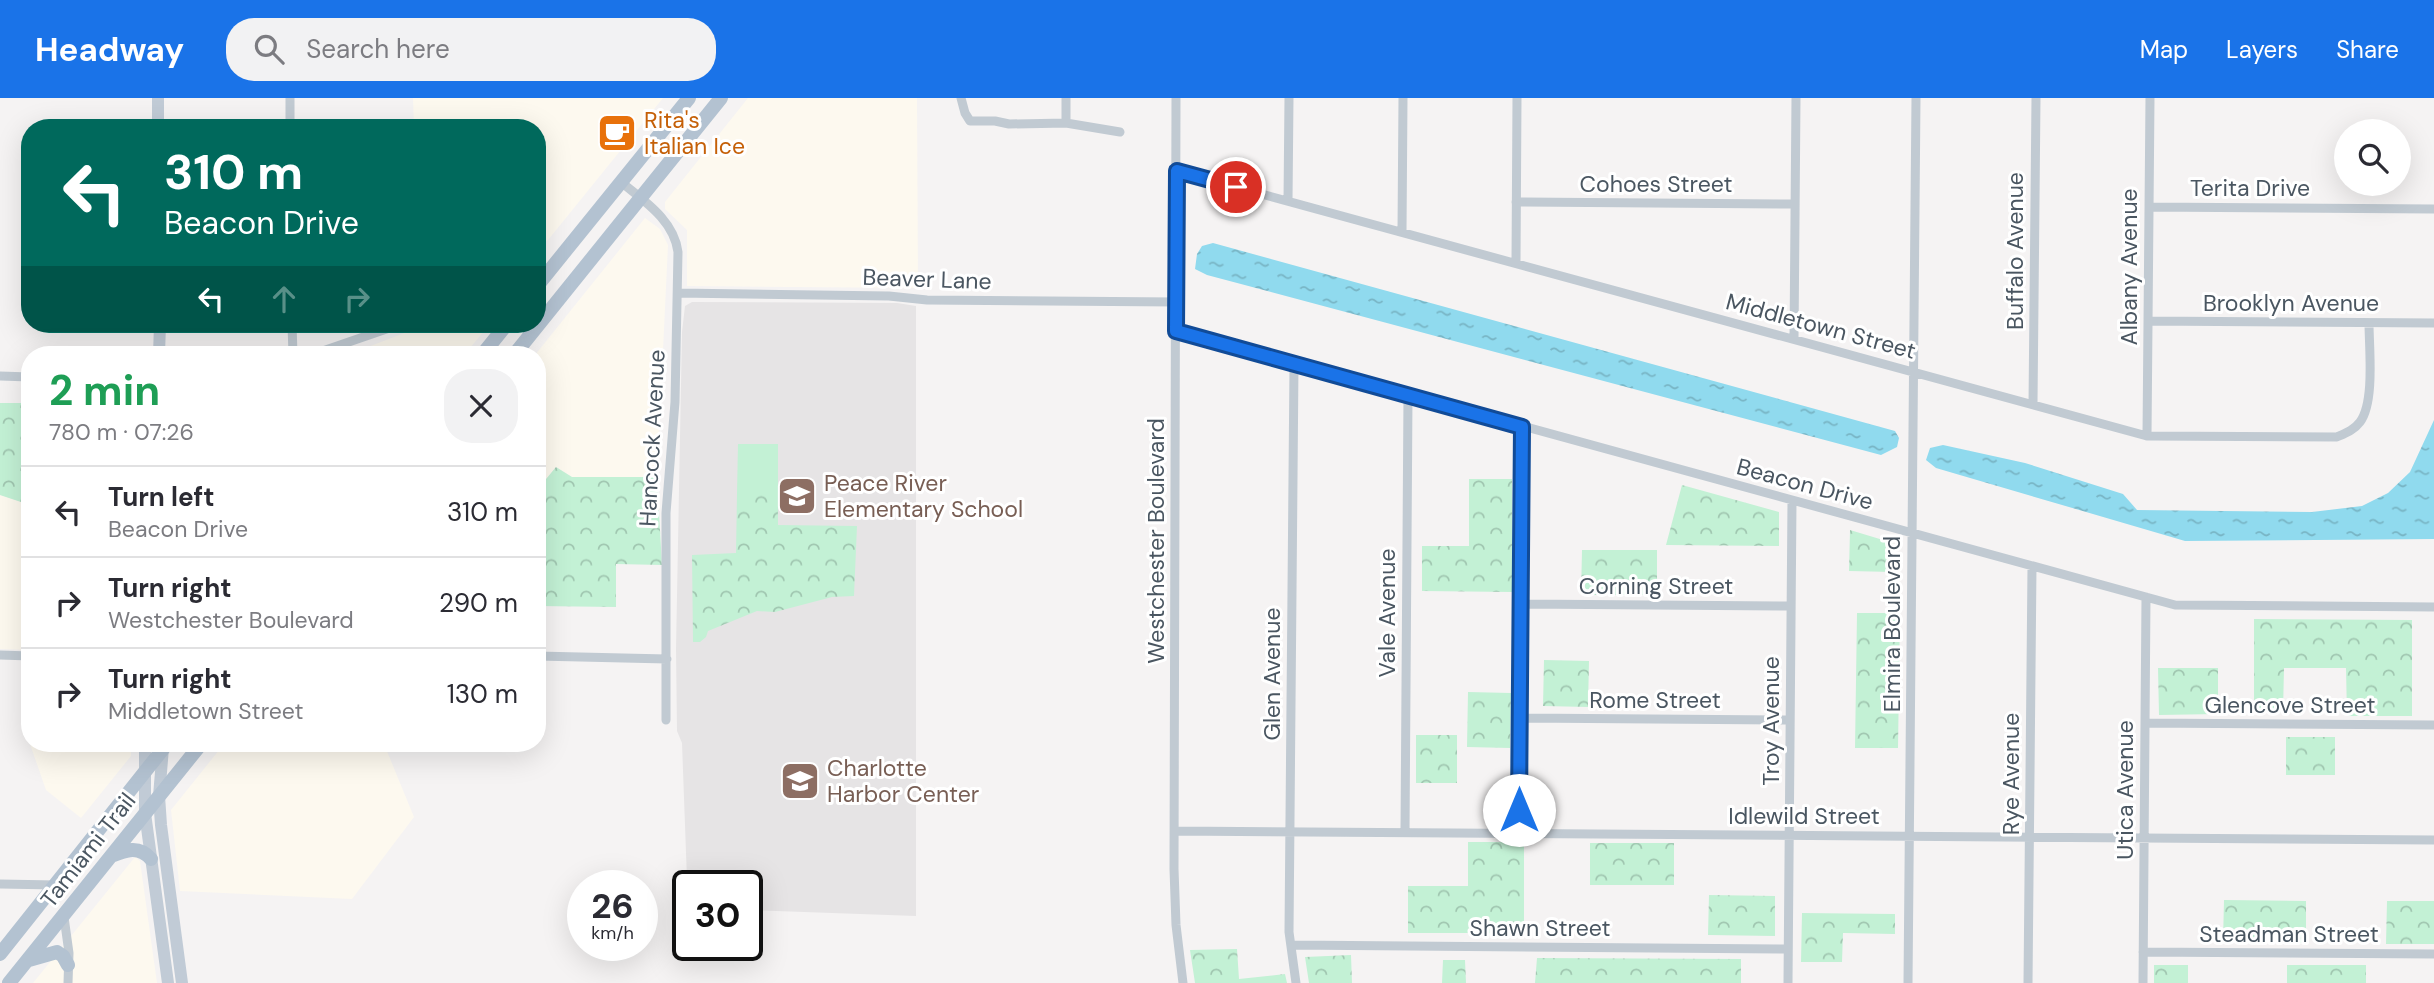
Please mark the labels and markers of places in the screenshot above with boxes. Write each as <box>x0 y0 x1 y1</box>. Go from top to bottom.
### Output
place label: Rita's Italian Ice <box>644 105 745 161</box>
cafe icon: Rita's Italian Ice <box>596 112 638 154</box>
pin <box>1206 157 1266 217</box>
place label: Peace River Elementary School <box>824 468 1023 524</box>
school or university icon: Peace River Elementary School <box>776 475 818 517</box>
place label: Charlotte Harbor Center <box>827 753 979 809</box>
school or university icon: Charlotte Harbor Center <box>779 760 821 802</box>

